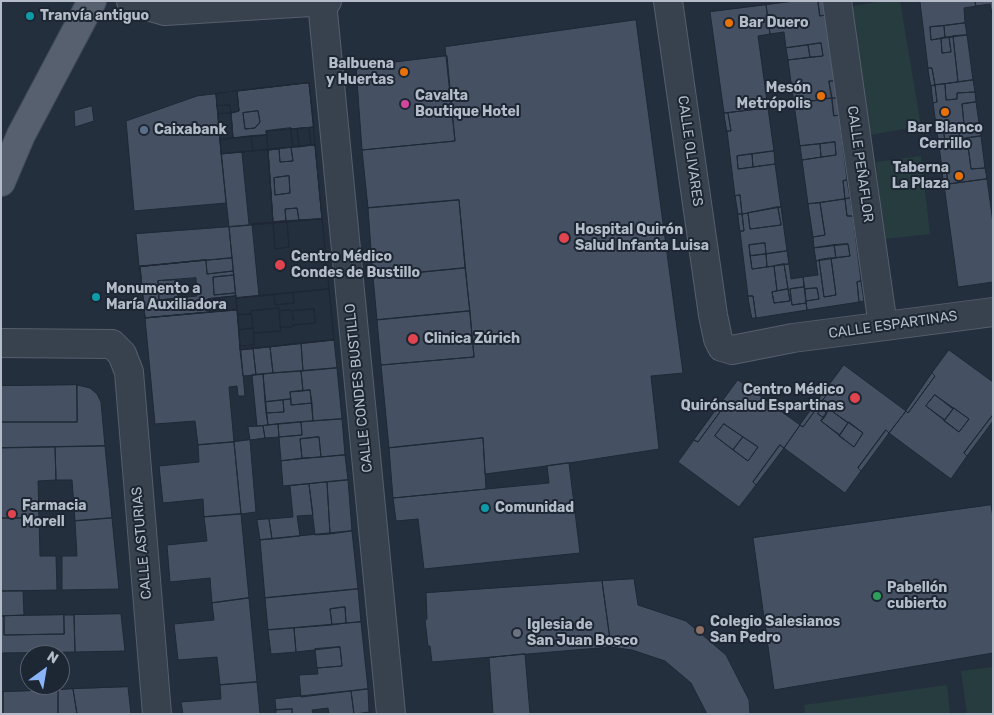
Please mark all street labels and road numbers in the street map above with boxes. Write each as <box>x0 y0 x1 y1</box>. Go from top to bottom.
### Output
street label: CALLE OLIVARES <box>674 95 706 207</box>
street label: CALLE PEÑAFLOR <box>844 105 876 223</box>
street label: CALLE CONDES BUSTILLO <box>342 303 376 473</box>
street label: CALLE ESPARTINAS <box>827 308 959 342</box>
street label: CALLE ASTURIAS <box>129 486 155 600</box>

